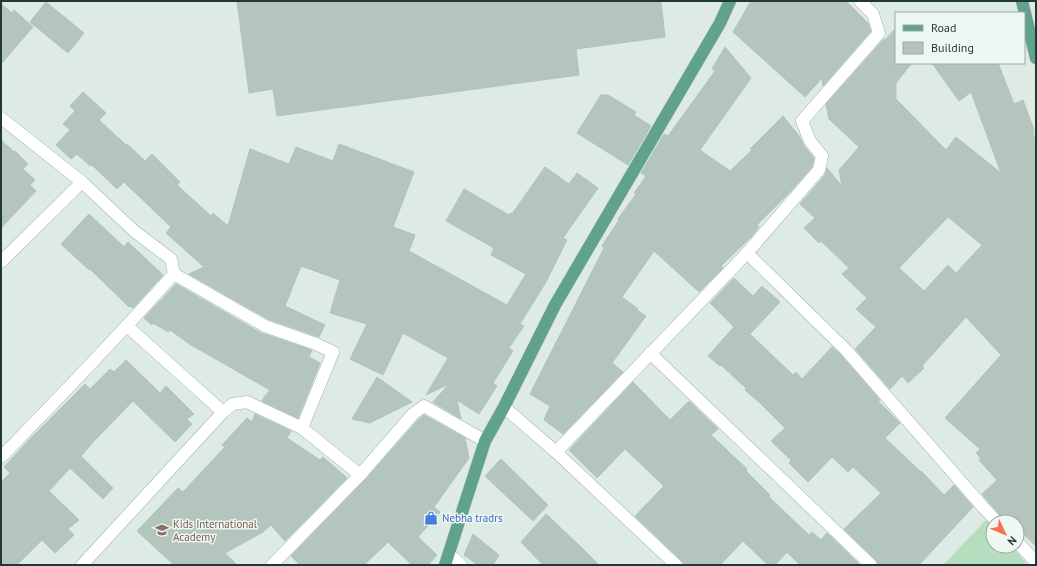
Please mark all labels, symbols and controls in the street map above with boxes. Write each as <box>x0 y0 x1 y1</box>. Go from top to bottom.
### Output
legend <box>895 12 1025 64</box>
text: Road <box>931 20 956 35</box>
text: Building <box>931 40 974 55</box>
shop icon: Nebha tradrs <box>423 510 439 526</box>
place label: Nebha tradrs <box>442 511 503 525</box>
north arrow <box>985 514 1025 554</box>
place label: Kids International Academy <box>173 517 258 544</box>
school or university icon: Kids International Academy <box>154 522 170 538</box>
text: N <box>1005 533 1020 548</box>

